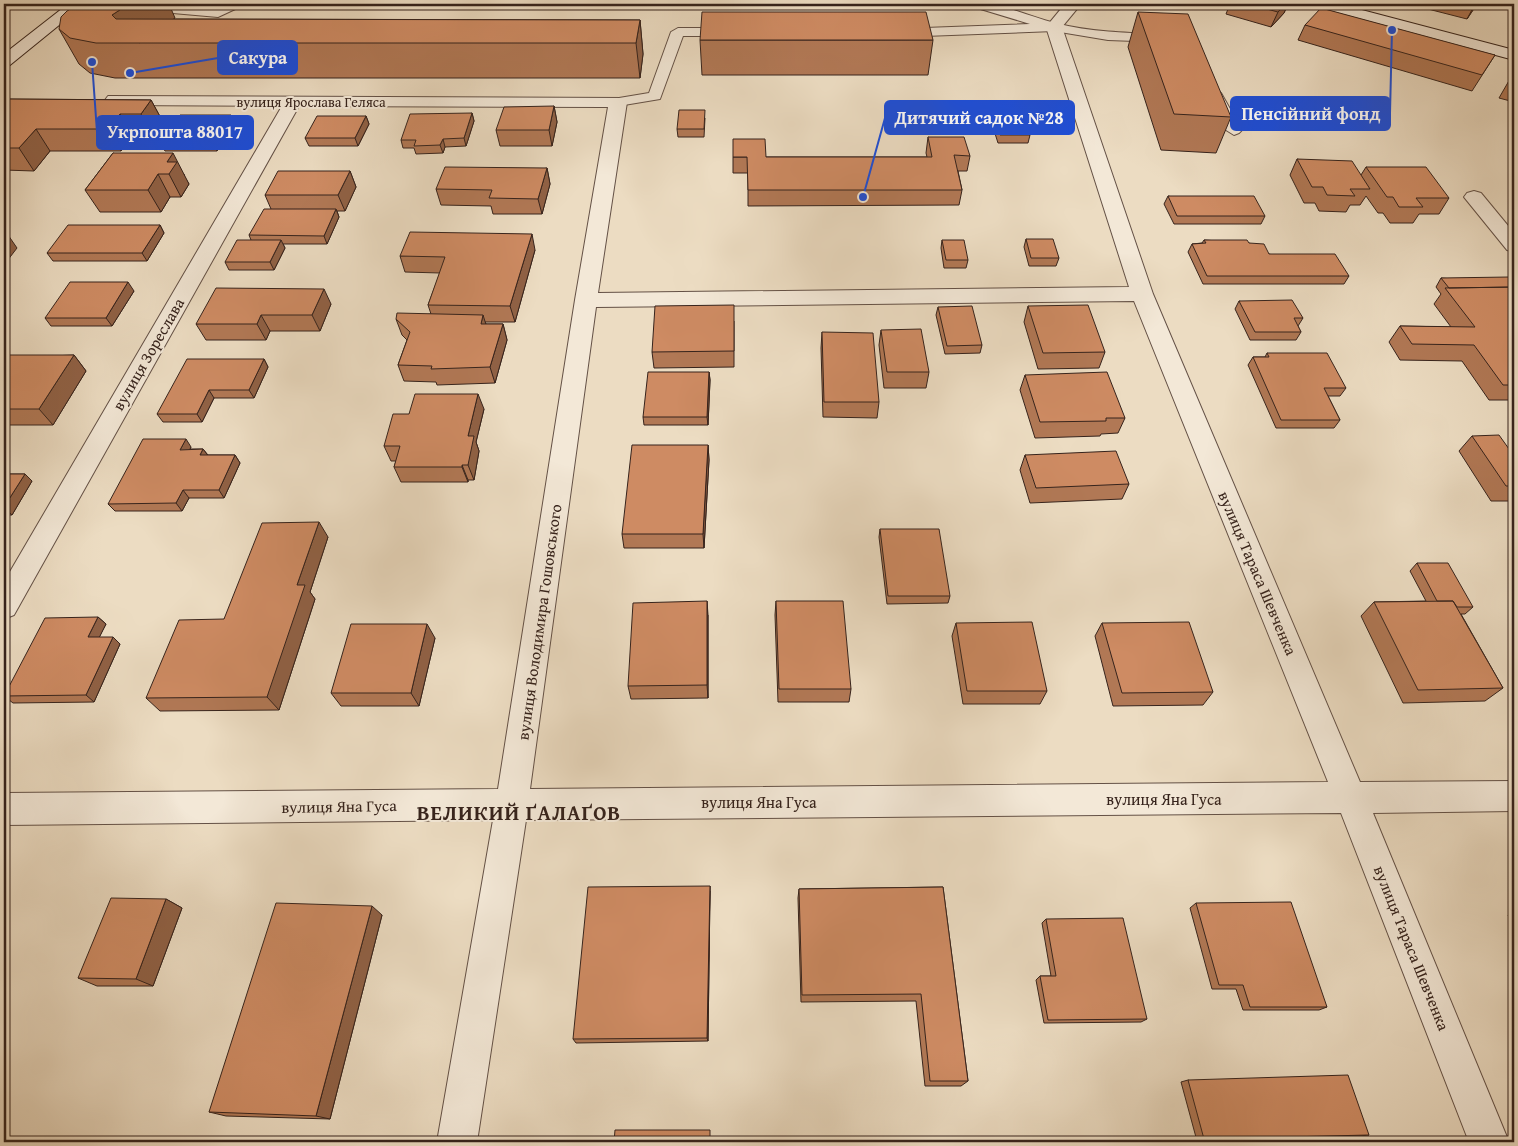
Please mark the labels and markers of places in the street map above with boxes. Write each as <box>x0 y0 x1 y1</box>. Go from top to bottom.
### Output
callout: Сакура <box>218 41 297 74</box>
callout: Пенсійний фонд <box>1231 97 1390 130</box>
callout: Дитячий садок №28 <box>885 101 1074 134</box>
callout: Укрпошта 88017 <box>97 116 253 149</box>

